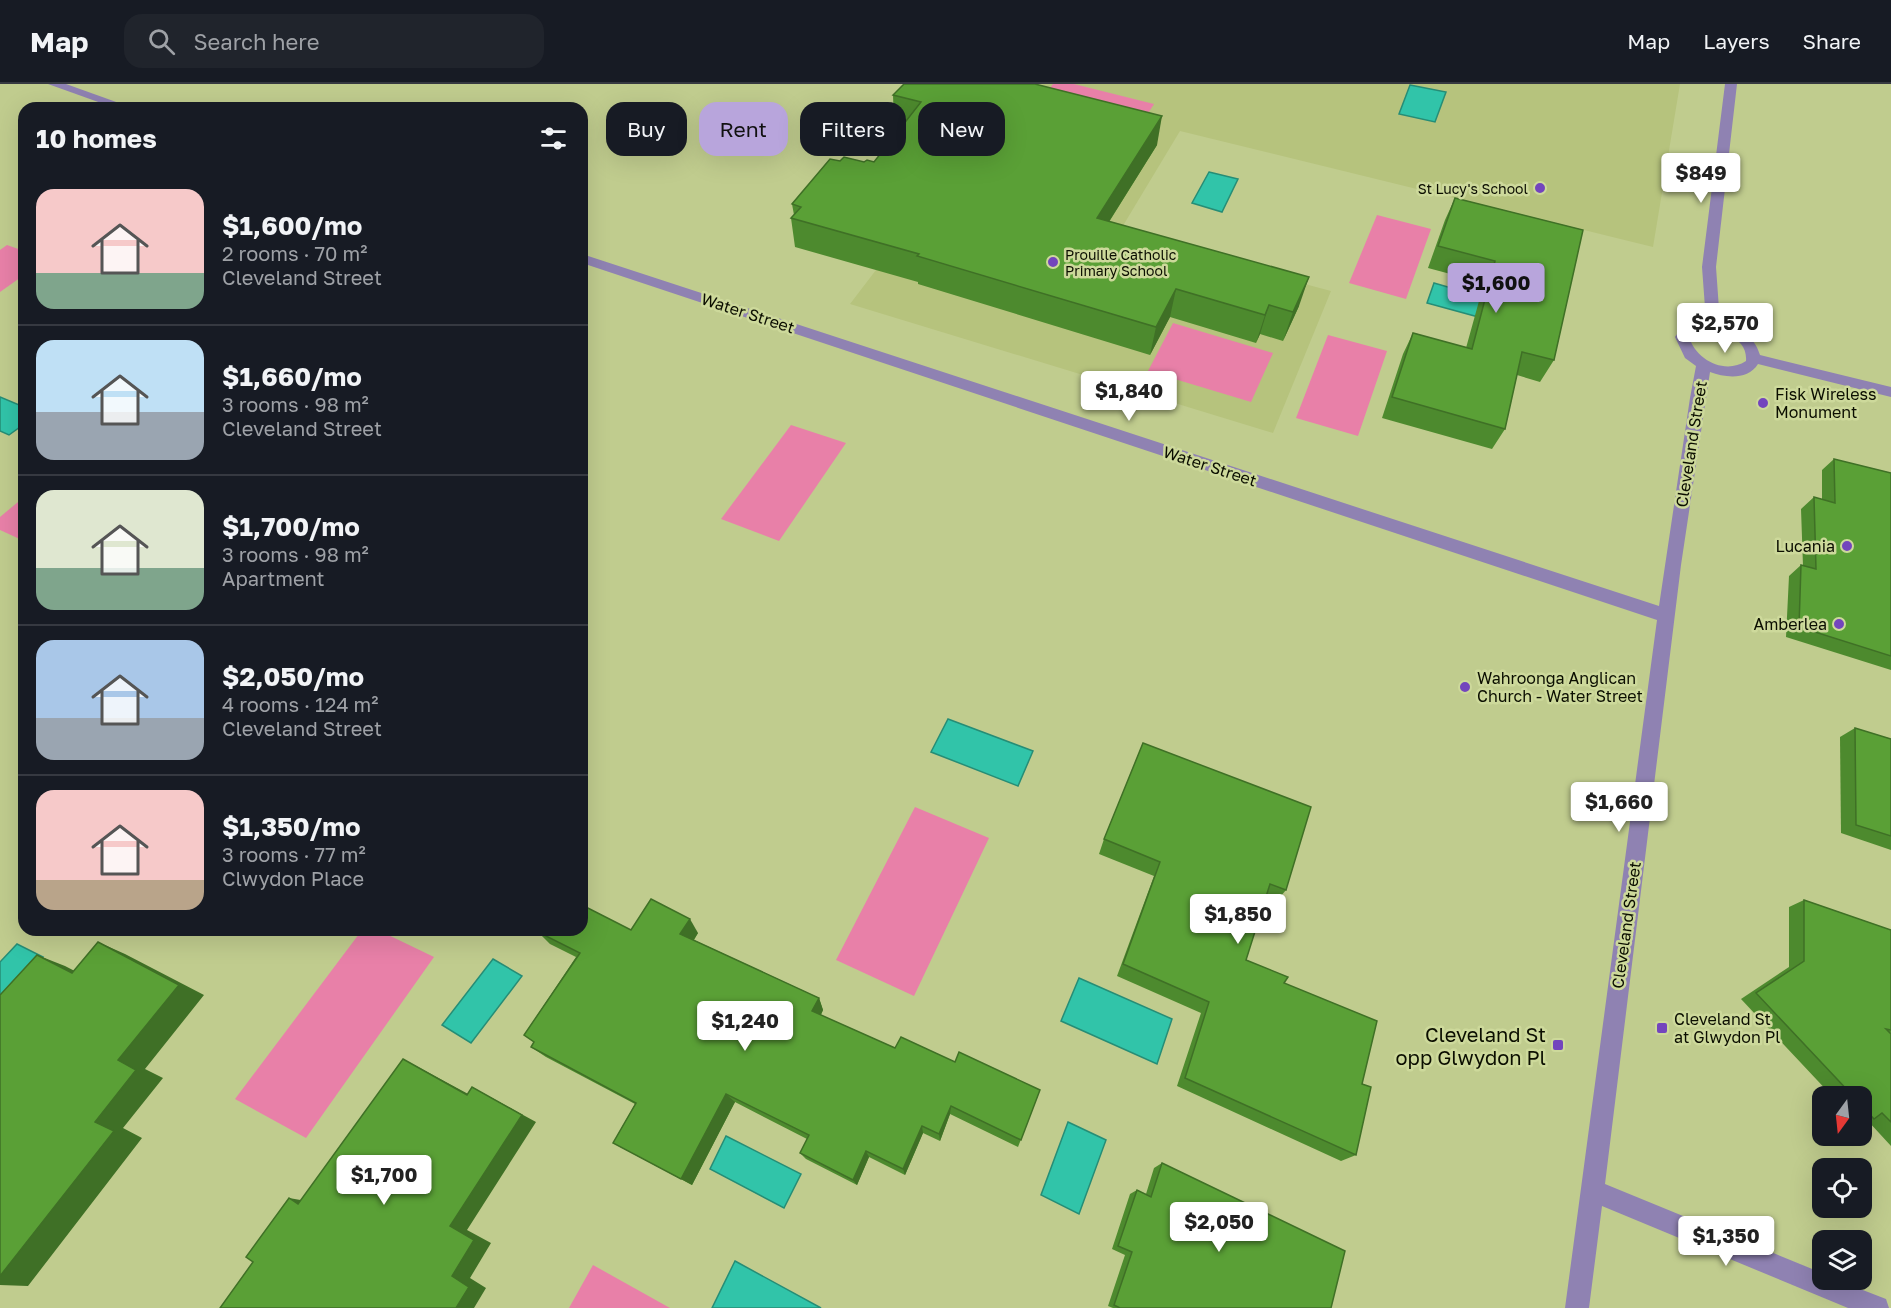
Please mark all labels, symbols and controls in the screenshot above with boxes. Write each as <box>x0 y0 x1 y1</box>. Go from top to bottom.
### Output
search box <box>124 14 544 68</box>
text: Map <box>30 25 88 58</box>
icon: search <box>145 25 178 58</box>
text: Search here <box>193 28 319 55</box>
text: Map <box>1627 28 1670 54</box>
text: Layers <box>1703 28 1770 54</box>
text: Share <box>1803 28 1861 54</box>
chip: Buy <box>606 102 687 156</box>
chip: Rent <box>699 102 788 156</box>
chip: Filters <box>800 102 906 156</box>
chip: New <box>918 102 1005 156</box>
icon: filters <box>537 122 570 155</box>
text: 10 homes <box>36 123 157 154</box>
pin: $849 <box>1665 153 1737 204</box>
text: $849 <box>1675 160 1727 184</box>
place label: St Lucy's School <box>1418 180 1528 197</box>
marker: St Lucy's School <box>1533 181 1547 195</box>
text: $1,600/mo <box>222 210 362 241</box>
icon: home <box>84 213 156 285</box>
text: 2 rooms · 70 m² <box>222 241 367 265</box>
place label: Prouille Catholic Primary School <box>1065 246 1177 279</box>
marker: Prouille Catholic Primary School <box>1046 255 1060 269</box>
pin: $1,600 <box>1447 263 1545 314</box>
text: Cleveland Street <box>222 265 382 289</box>
text: $1,600 <box>1462 270 1530 294</box>
street label: Water Street <box>699 289 797 337</box>
pin: $2,570 <box>1676 303 1774 354</box>
text: $2,570 <box>1691 310 1759 334</box>
text: $1,660/mo <box>222 361 362 392</box>
icon: home <box>84 364 156 436</box>
pin: $1,840 <box>1080 371 1178 422</box>
text: $1,840 <box>1095 378 1163 402</box>
street label: Cleveland Street <box>1671 379 1711 509</box>
place label: Fisk Wireless Monument <box>1775 384 1877 422</box>
text: 3 rooms · 98 m² <box>222 392 369 416</box>
marker: Fisk Wireless Monument <box>1756 396 1770 410</box>
text: Cleveland Street <box>222 416 382 440</box>
street label: Water Street <box>1161 442 1259 490</box>
text: $1,700/mo <box>222 511 360 542</box>
icon: home <box>84 514 156 586</box>
place label: Lucania <box>1776 536 1835 556</box>
marker: Lucania <box>1840 539 1854 553</box>
text: 3 rooms · 98 m² <box>222 542 369 566</box>
text: Apartment <box>222 566 325 590</box>
place label: Amberlea <box>1753 614 1827 634</box>
marker: Amberlea <box>1832 617 1846 631</box>
text: $2,050/mo <box>222 661 364 692</box>
icon: home <box>84 664 156 736</box>
place label: Wahroonga Anglican Church - Water Street <box>1477 668 1643 706</box>
marker: Wahroonga Anglican Church - Water Street <box>1458 680 1472 694</box>
text: 4 rooms · 124 m² <box>222 692 379 716</box>
text: Cleveland Street <box>222 716 382 740</box>
pin: $1,660 <box>1570 782 1668 833</box>
text: $1,660 <box>1585 789 1653 813</box>
text: $1,350/mo <box>222 811 361 842</box>
icon: home <box>84 814 156 886</box>
text: 3 rooms · 77 m² <box>222 842 366 866</box>
street label: Cleveland Street <box>1607 860 1645 990</box>
text: Clwydon Place <box>222 866 364 890</box>
pin: $1,850 <box>1189 894 1287 945</box>
text: $1,850 <box>1204 901 1272 925</box>
pin: $1,240 <box>696 1001 794 1052</box>
text: $1,240 <box>711 1008 779 1032</box>
place label: Cleveland St at Glwydon Pl <box>1674 1009 1780 1047</box>
marker: Cleveland St at Glwydon Pl <box>1655 1021 1669 1035</box>
place label: Cleveland St opp Glwydon Pl <box>1396 1022 1546 1069</box>
marker: Cleveland St opp Glwydon Pl <box>1551 1038 1565 1052</box>
north arrow <box>1812 1086 1872 1146</box>
map controls <box>1812 1086 1872 1290</box>
pin: $1,700 <box>335 1155 433 1206</box>
button: locate <box>1812 1158 1872 1218</box>
text: $1,700 <box>351 1162 418 1186</box>
pin: $2,050 <box>1170 1202 1268 1253</box>
text: $2,050 <box>1184 1209 1254 1233</box>
pin: $1,350 <box>1677 1216 1775 1267</box>
text: $1,350 <box>1692 1223 1760 1247</box>
button: layers <box>1812 1230 1872 1290</box>

